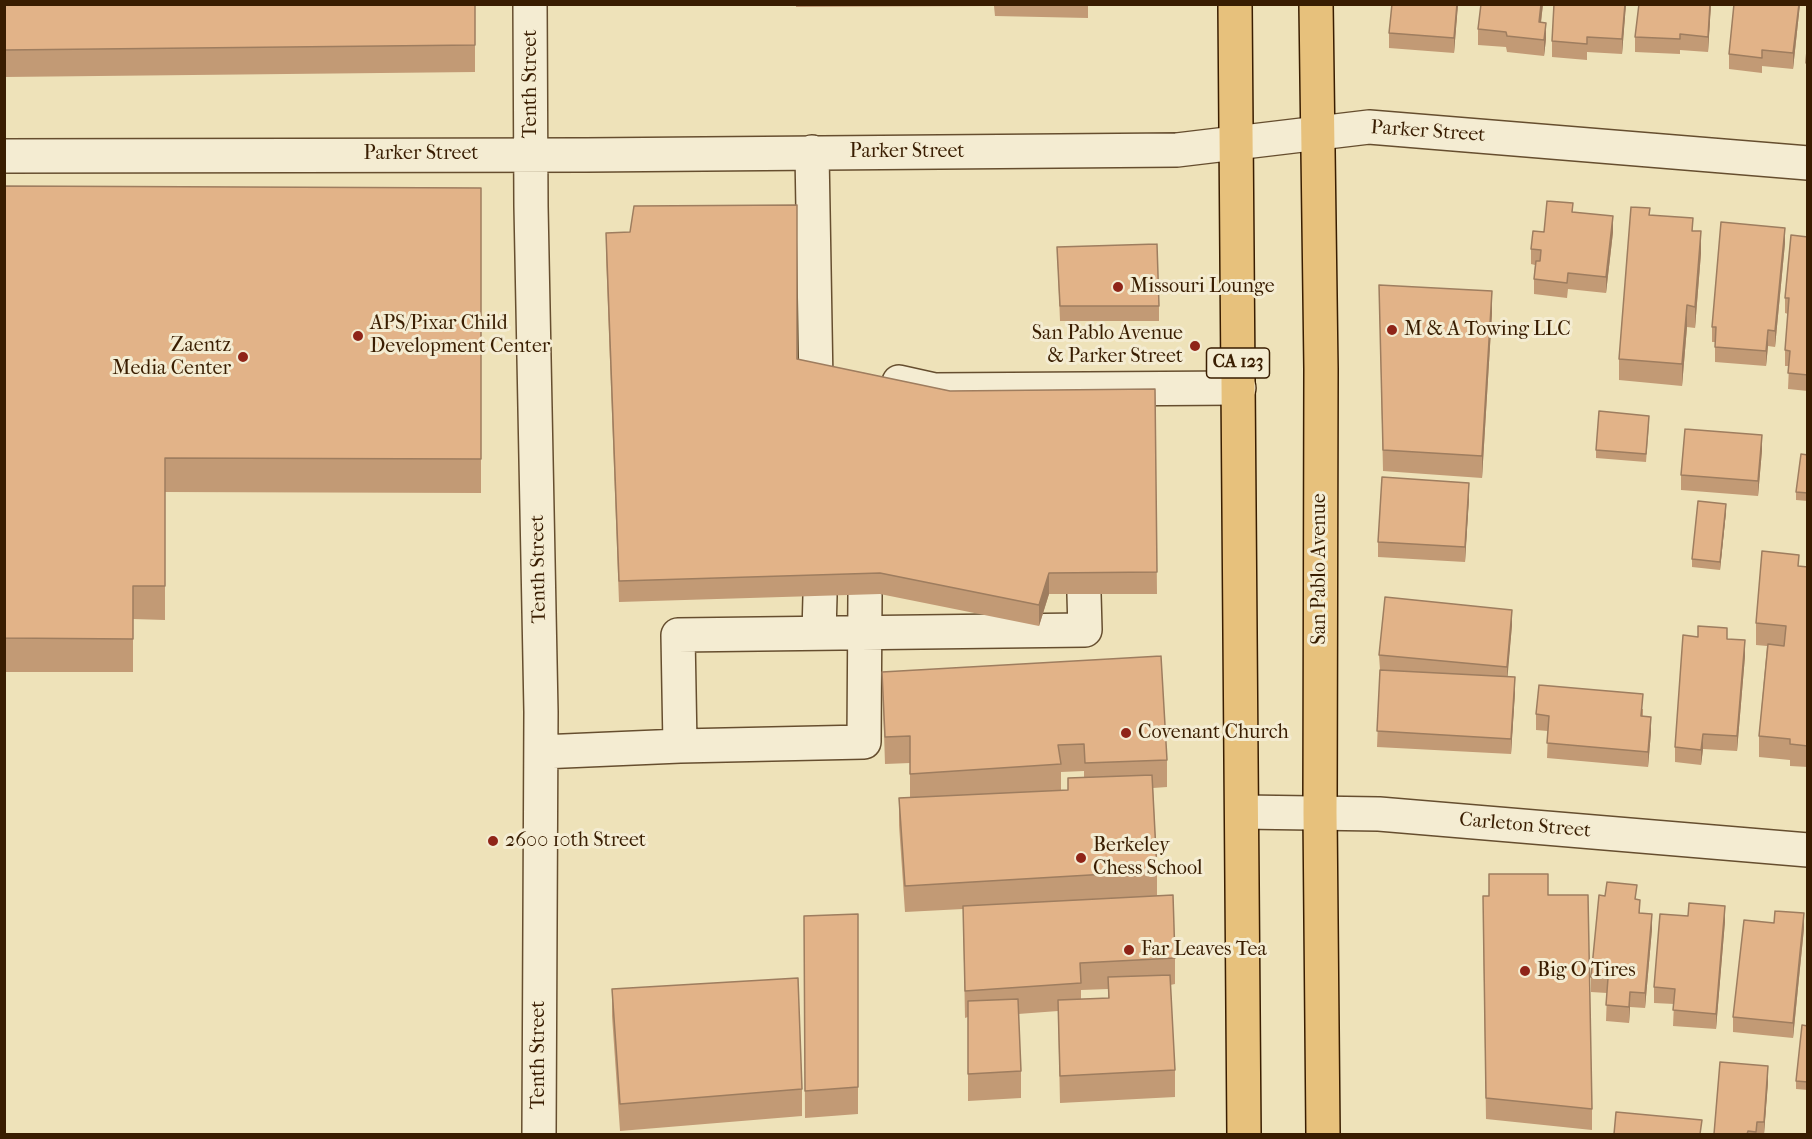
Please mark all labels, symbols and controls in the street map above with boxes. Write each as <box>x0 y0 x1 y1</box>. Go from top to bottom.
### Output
street label: Tenth Street <box>519 30 543 138</box>
street label: Parker Street <box>1370 116 1486 148</box>
street label: Parker Street <box>850 140 964 164</box>
street label: Parker Street <box>364 142 478 166</box>
place label: Missouri Lounge <box>1130 275 1275 299</box>
marker: Missouri Lounge <box>1111 280 1125 294</box>
place label: APS/Pixar Child Development Center <box>370 312 550 359</box>
place label: M & A Towing LLC <box>1404 318 1571 342</box>
place label: San Pablo Avenue & Parker Street <box>1032 322 1183 369</box>
marker: M & A Towing LLC <box>1385 323 1399 337</box>
marker: APS/Pixar Child Development Center <box>351 329 365 343</box>
place label: Zaentz Media Center <box>112 334 231 381</box>
marker: San Pablo Avenue & Parker Street <box>1188 339 1202 353</box>
road number: CA 123 <box>1206 348 1270 378</box>
marker: Zaentz Media Center <box>236 350 250 364</box>
street label: San Pablo Avenue <box>1308 493 1332 645</box>
street label: Tenth Street <box>526 514 552 624</box>
place label: Covenant Church <box>1138 721 1289 745</box>
marker: Covenant Church <box>1119 726 1133 740</box>
street label: Carleton Street <box>1458 808 1592 844</box>
place label: 2600 10th Street <box>505 829 646 853</box>
marker: 2600 10th Street <box>486 834 500 848</box>
place label: Berkeley Chess School <box>1093 834 1202 881</box>
marker: Berkeley Chess School <box>1074 851 1088 865</box>
place label: Far Leaves Tea <box>1141 938 1267 962</box>
marker: Far Leaves Tea <box>1122 943 1136 957</box>
place label: Big O Tires <box>1537 959 1636 983</box>
marker: Big O Tires <box>1518 964 1532 978</box>
street label: Tenth Street <box>527 1001 551 1109</box>

